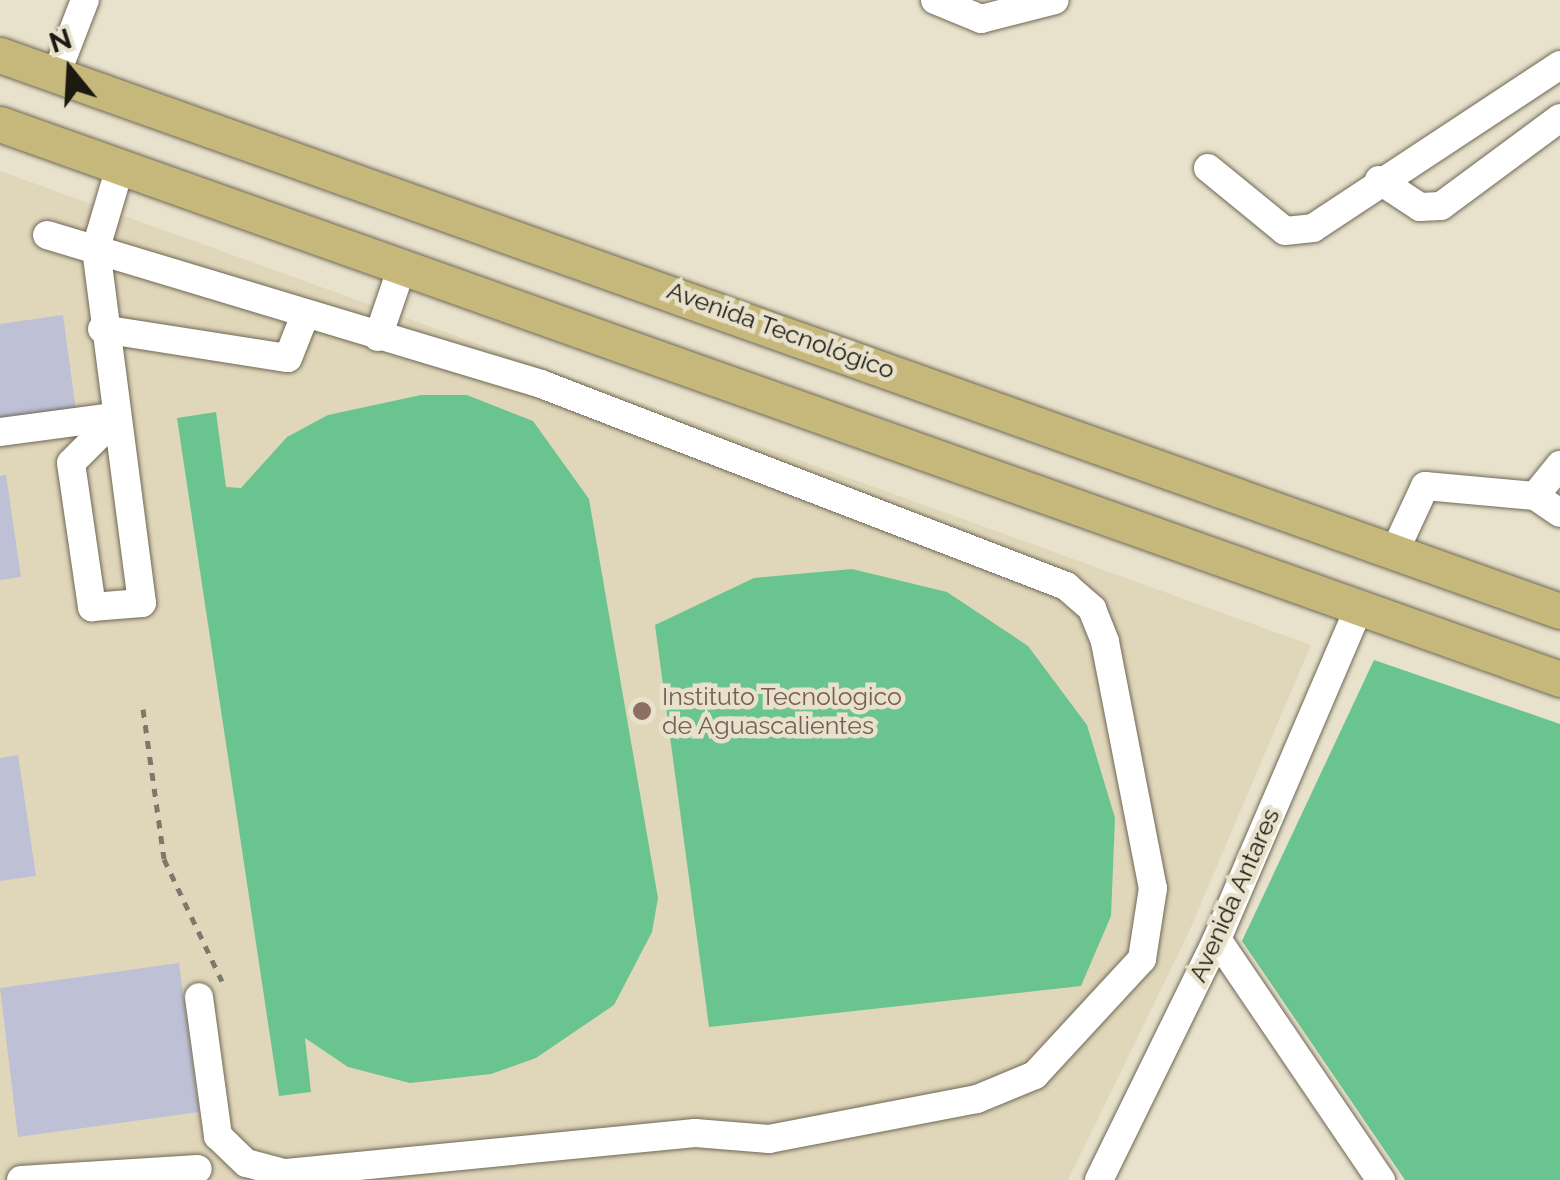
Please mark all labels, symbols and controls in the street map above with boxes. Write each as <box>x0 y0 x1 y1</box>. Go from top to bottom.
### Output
north arrow <box>20 20 120 120</box>
text: N <box>45 22 76 60</box>
street label: Avenida Tecnológico <box>663 275 899 385</box>
place label: Instituto Tecnologico de Aguascalientes <box>662 682 903 741</box>
marker: Instituto Tecnologico de Aguascalientes <box>631 700 653 722</box>
street label: Avenida Antares <box>1182 803 1286 987</box>

